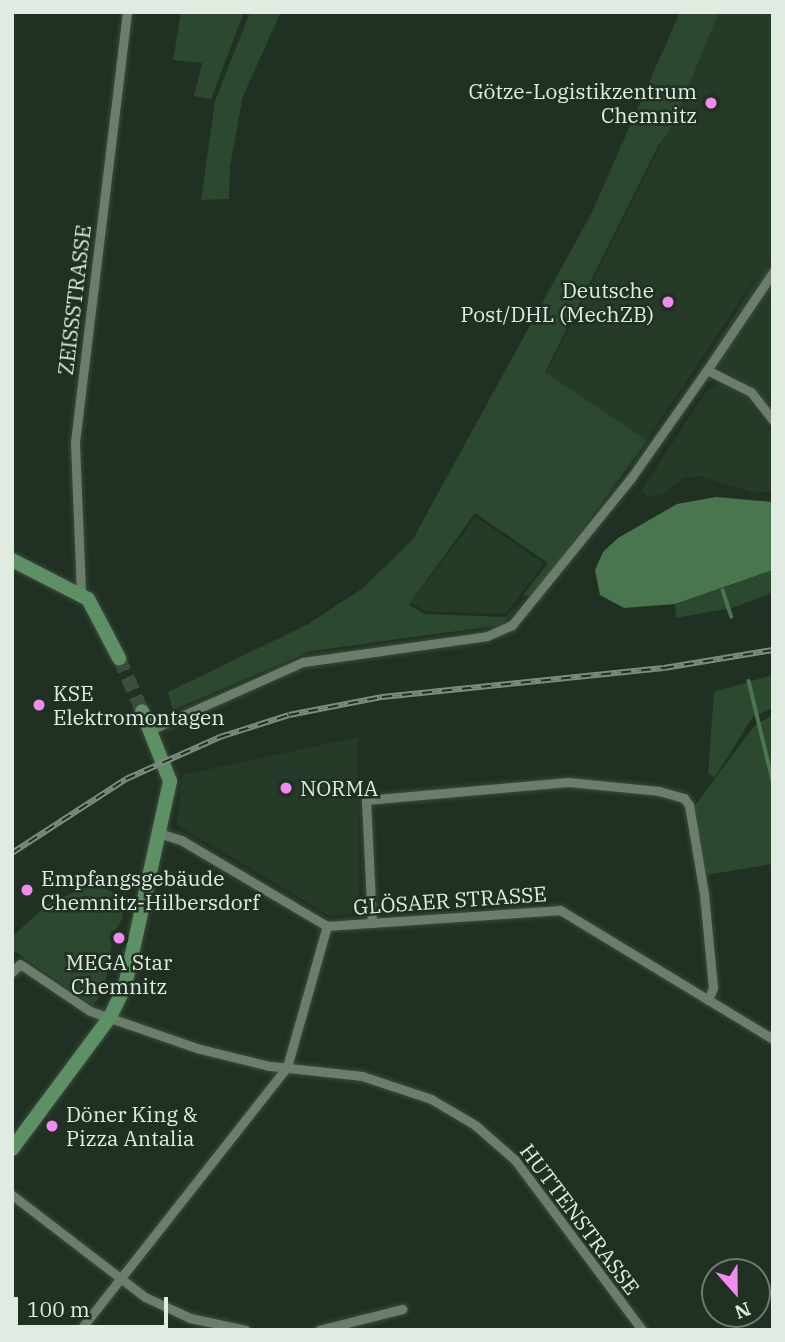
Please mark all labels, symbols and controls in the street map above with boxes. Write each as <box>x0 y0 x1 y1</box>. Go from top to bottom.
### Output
place label: Götze-Logistikzentrum Chemnitz <box>468 78 697 128</box>
marker: Götze-Logistikzentrum Chemnitz <box>703 95 719 111</box>
street label: ZEISSSTRASSE <box>52 223 96 377</box>
place label: Deutsche Post/DHL (MechZB) <box>461 277 654 327</box>
marker: Deutsche Post/DHL (MechZB) <box>660 294 676 310</box>
place label: KSE Elektromontagen <box>53 680 225 730</box>
marker: KSE Elektromontagen <box>31 697 47 713</box>
place label: NORMA <box>300 775 378 801</box>
marker: NORMA <box>278 780 294 796</box>
place label: Empfangsgebäude Chemnitz-Hilbersdorf <box>41 865 259 915</box>
street label: GLÖSAER STRASSE <box>352 881 548 919</box>
marker: Empfangsgebäude Chemnitz-Hilbersdorf <box>19 882 35 898</box>
marker: MEGA Star Chemnitz <box>111 930 127 946</box>
place label: MEGA Star Chemnitz <box>66 949 172 999</box>
place label: Döner King & Pizza Antalia <box>66 1101 198 1151</box>
marker: Döner King & Pizza Antalia <box>44 1118 60 1134</box>
street label: HUTTENSTRASSE <box>515 1139 645 1299</box>
north arrow <box>701 1258 771 1328</box>
scale bar <box>18 1282 172 1326</box>
text: 100 m <box>27 1295 90 1323</box>
text: N <box>731 1297 754 1325</box>

